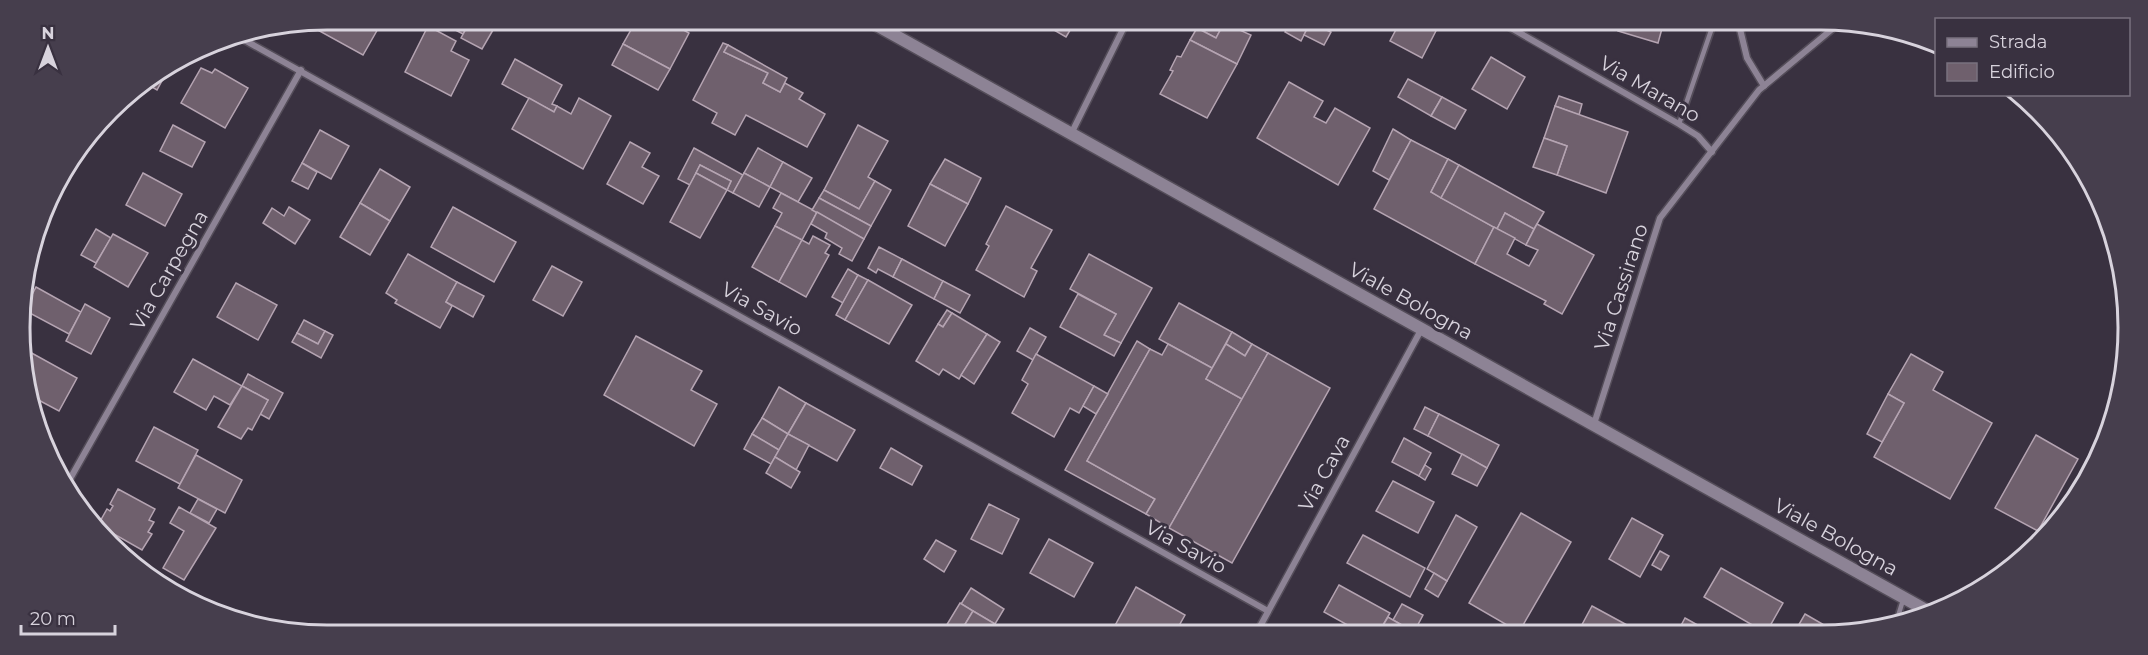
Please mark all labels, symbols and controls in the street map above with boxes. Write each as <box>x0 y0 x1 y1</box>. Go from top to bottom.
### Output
north arrow <box>18 18 78 78</box>
legend <box>1935 18 2130 96</box>
text: N <box>42 24 54 43</box>
text: Strada <box>1989 31 2047 53</box>
street label: Via Marano <box>1596 51 1704 127</box>
text: Edificio <box>1989 61 2055 83</box>
street label: Via Carpegna <box>125 206 213 334</box>
street label: Via Cassirano <box>1589 221 1653 353</box>
street label: Viale Bologna <box>1345 257 1477 345</box>
street label: Via Savio <box>717 277 807 341</box>
street label: Via Cava <box>1293 430 1355 516</box>
street label: Viale Bologna <box>1770 493 1902 581</box>
street label: Via Savio <box>1141 515 1231 579</box>
scale bar <box>21 598 116 636</box>
text: 20 m <box>30 608 76 630</box>

